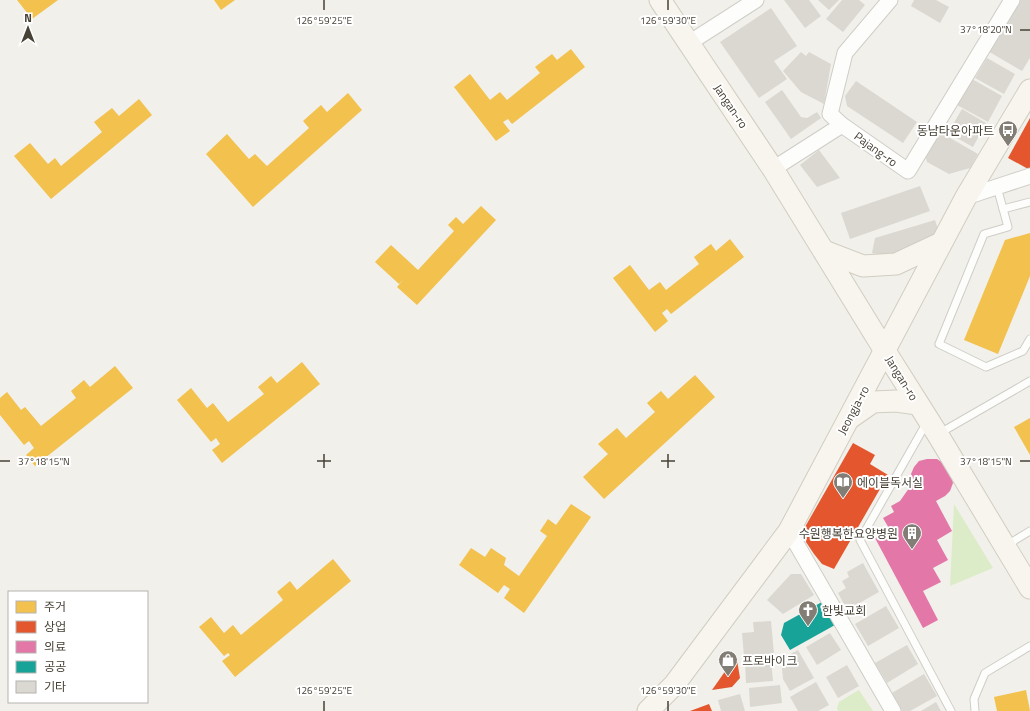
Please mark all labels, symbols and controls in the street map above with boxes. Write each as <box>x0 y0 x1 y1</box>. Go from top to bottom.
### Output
north arrow <box>8 8 48 48</box>
text: N <box>24 10 32 26</box>
text: 126°59'25"E <box>296 13 353 28</box>
text: 126°59'30"E <box>640 13 697 28</box>
text: 37°18'20"N <box>960 22 1012 37</box>
street label: Jangan-ro <box>709 80 753 132</box>
bus stop icon: 동남타운아파트 <box>997 119 1019 147</box>
place label: 동남타운아파트 <box>917 121 994 140</box>
street label: Pajang-ro <box>850 127 902 171</box>
street label: Jangan-ro <box>881 352 923 404</box>
street label: Jeongja-ro <box>832 382 874 438</box>
text: 37°18'15"N <box>18 454 70 469</box>
text: 37°18'15"N <box>960 454 1012 469</box>
library icon: 에이블독서실 <box>832 471 854 499</box>
place label: 에이블독서실 <box>857 473 923 492</box>
building icon: 수원행복한요양병원 <box>901 522 923 550</box>
place label: 수원행복한요양병원 <box>799 524 898 543</box>
legend <box>8 591 148 703</box>
text: 주거 <box>44 597 66 616</box>
church icon: 한빛교회 <box>797 599 819 627</box>
place label: 한빛교회 <box>822 601 866 620</box>
text: 상업 <box>44 617 66 636</box>
text: 의료 <box>44 637 66 656</box>
shop icon: 프로바이크 <box>717 649 739 677</box>
place label: 프로바이크 <box>742 651 797 670</box>
text: 공공 <box>44 657 66 676</box>
text: 기타 <box>44 677 66 696</box>
text: 126°59'25"E <box>296 683 353 698</box>
text: 126°59'30"E <box>640 683 697 698</box>

